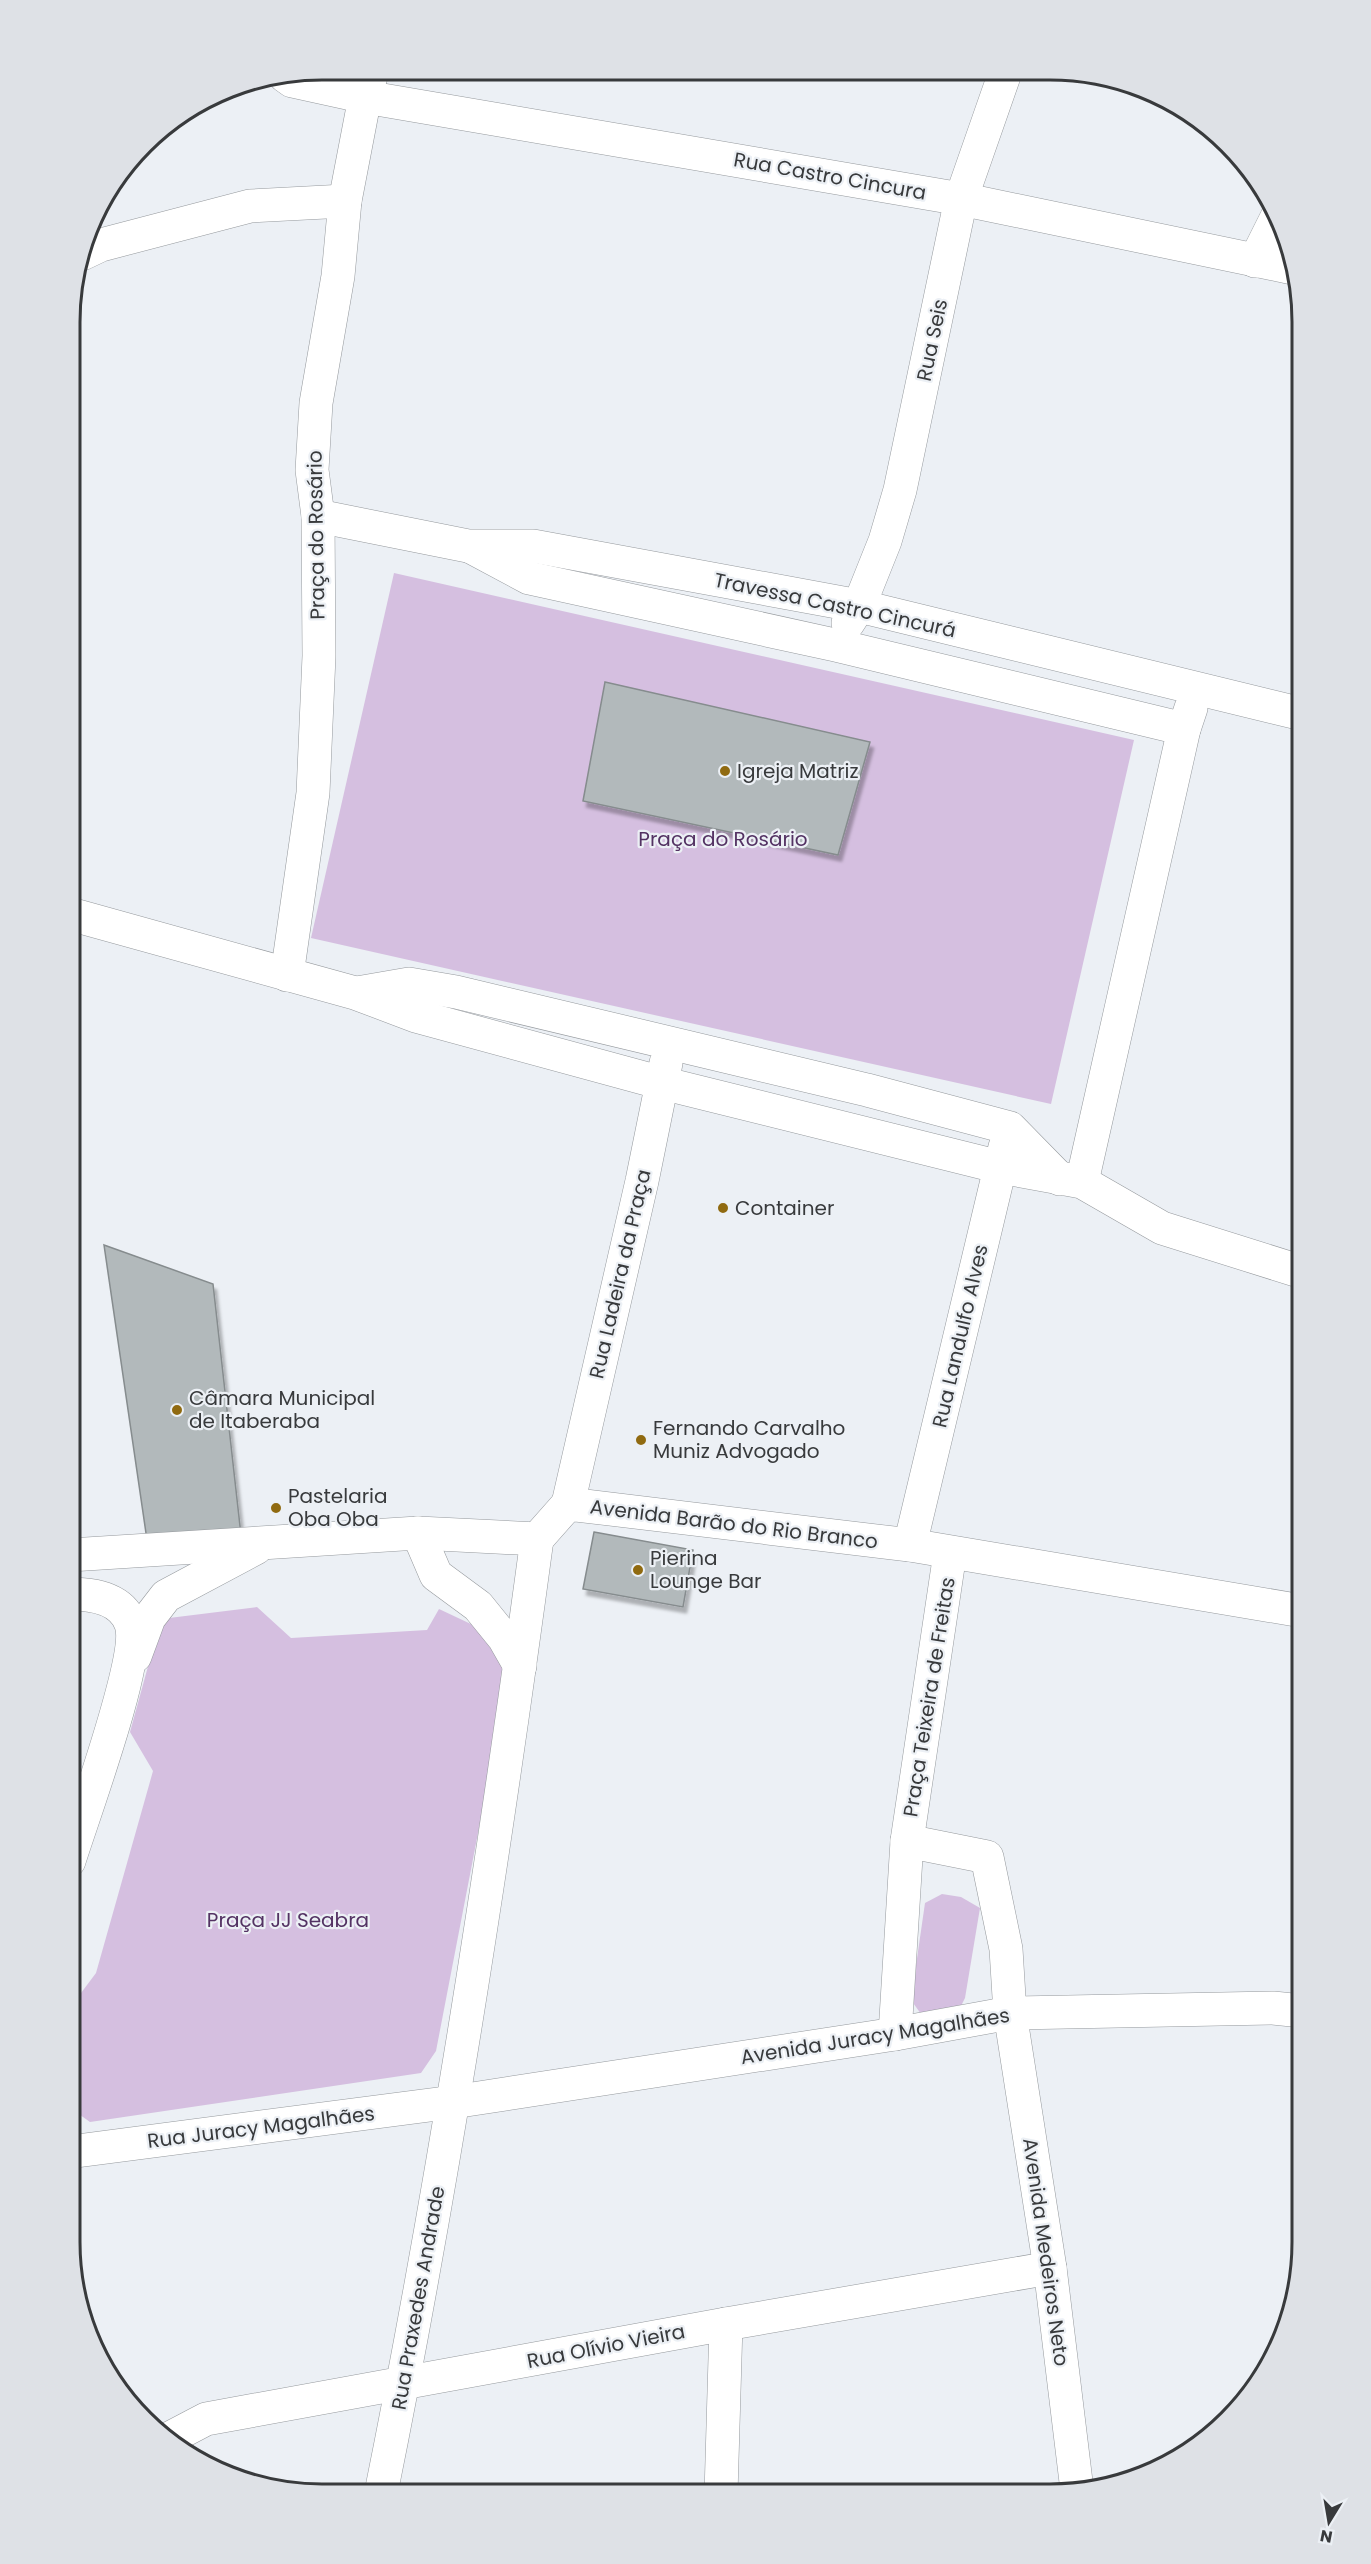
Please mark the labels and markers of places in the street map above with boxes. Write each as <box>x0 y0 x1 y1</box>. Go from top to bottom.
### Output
place label: Igreja Matriz <box>737 757 859 785</box>
marker: Igreja Matriz <box>718 764 732 778</box>
place label: Container <box>735 1194 834 1222</box>
marker: Container <box>716 1201 730 1215</box>
place label: Câmara Municipal de Itaberaba <box>189 1384 375 1435</box>
marker: Câmara Municipal de Itaberaba <box>170 1403 184 1417</box>
place label: Fernando Carvalho Muniz Advogado <box>653 1414 845 1465</box>
marker: Fernando Carvalho Muniz Advogado <box>634 1433 648 1447</box>
place label: Pastelaria Oba Oba <box>288 1482 388 1533</box>
marker: Pastelaria Oba Oba <box>269 1501 283 1515</box>
place label: Pierina Lounge Bar <box>650 1544 762 1595</box>
marker: Pierina Lounge Bar <box>631 1563 645 1577</box>

